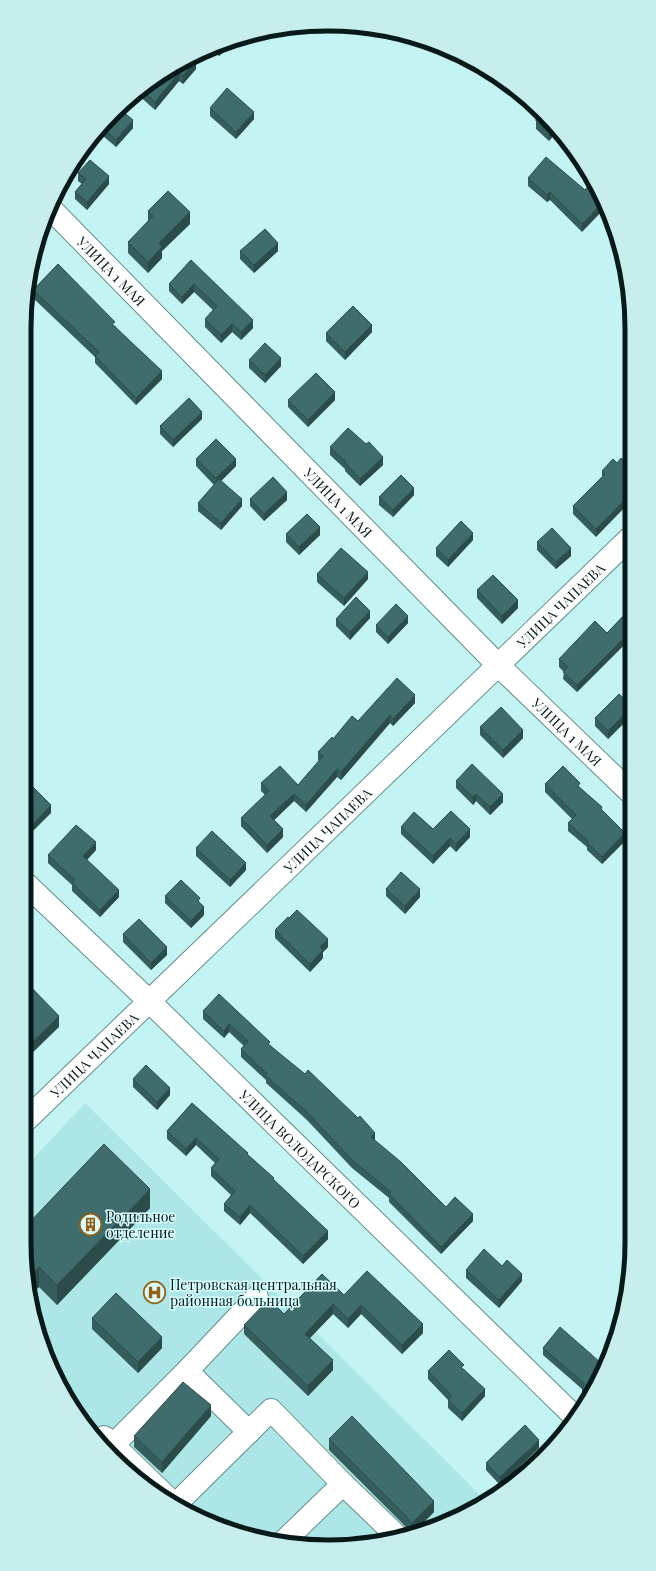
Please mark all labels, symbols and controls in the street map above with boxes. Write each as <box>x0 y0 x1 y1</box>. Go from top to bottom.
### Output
street label: УЛИЦА 1 МАЯ <box>72 231 150 310</box>
street label: УЛИЦА 1 МАЯ <box>299 463 377 541</box>
street label: УЛИЦА ЧАПАЕВА <box>512 558 609 653</box>
street label: УЛИЦА 1 МАЯ <box>527 693 606 770</box>
street label: УЛИЦА ЧАПАЕВА <box>278 783 375 877</box>
street label: УЛИЦА ЧАПАЕВА <box>45 1008 142 1102</box>
street label: УЛИЦА ВОЛОДАРСКОГО <box>235 1084 365 1212</box>
place label: Родильное отделение <box>106 1207 175 1242</box>
building icon: Родильное отделение <box>78 1211 104 1237</box>
place label: Петровская центральная районная больница <box>170 1275 337 1310</box>
hospital icon: Петровская центральная районная больница <box>141 1279 167 1305</box>

